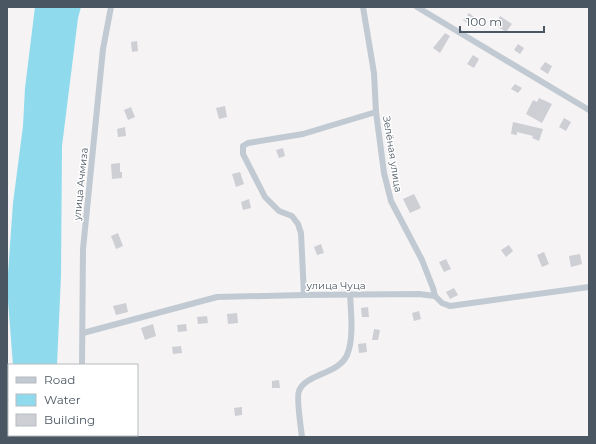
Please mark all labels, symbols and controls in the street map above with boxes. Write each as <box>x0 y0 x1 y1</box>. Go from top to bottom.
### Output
scale bar <box>460 8 544 34</box>
text: 100 m <box>466 14 502 29</box>
street label: Зелёная улица <box>380 115 405 193</box>
street label: улица Ачмиза <box>70 147 91 222</box>
street label: улица Чуца <box>305 279 366 292</box>
legend <box>8 364 138 436</box>
text: Road <box>44 372 75 387</box>
text: Water <box>44 392 81 407</box>
text: Building <box>44 412 95 427</box>

